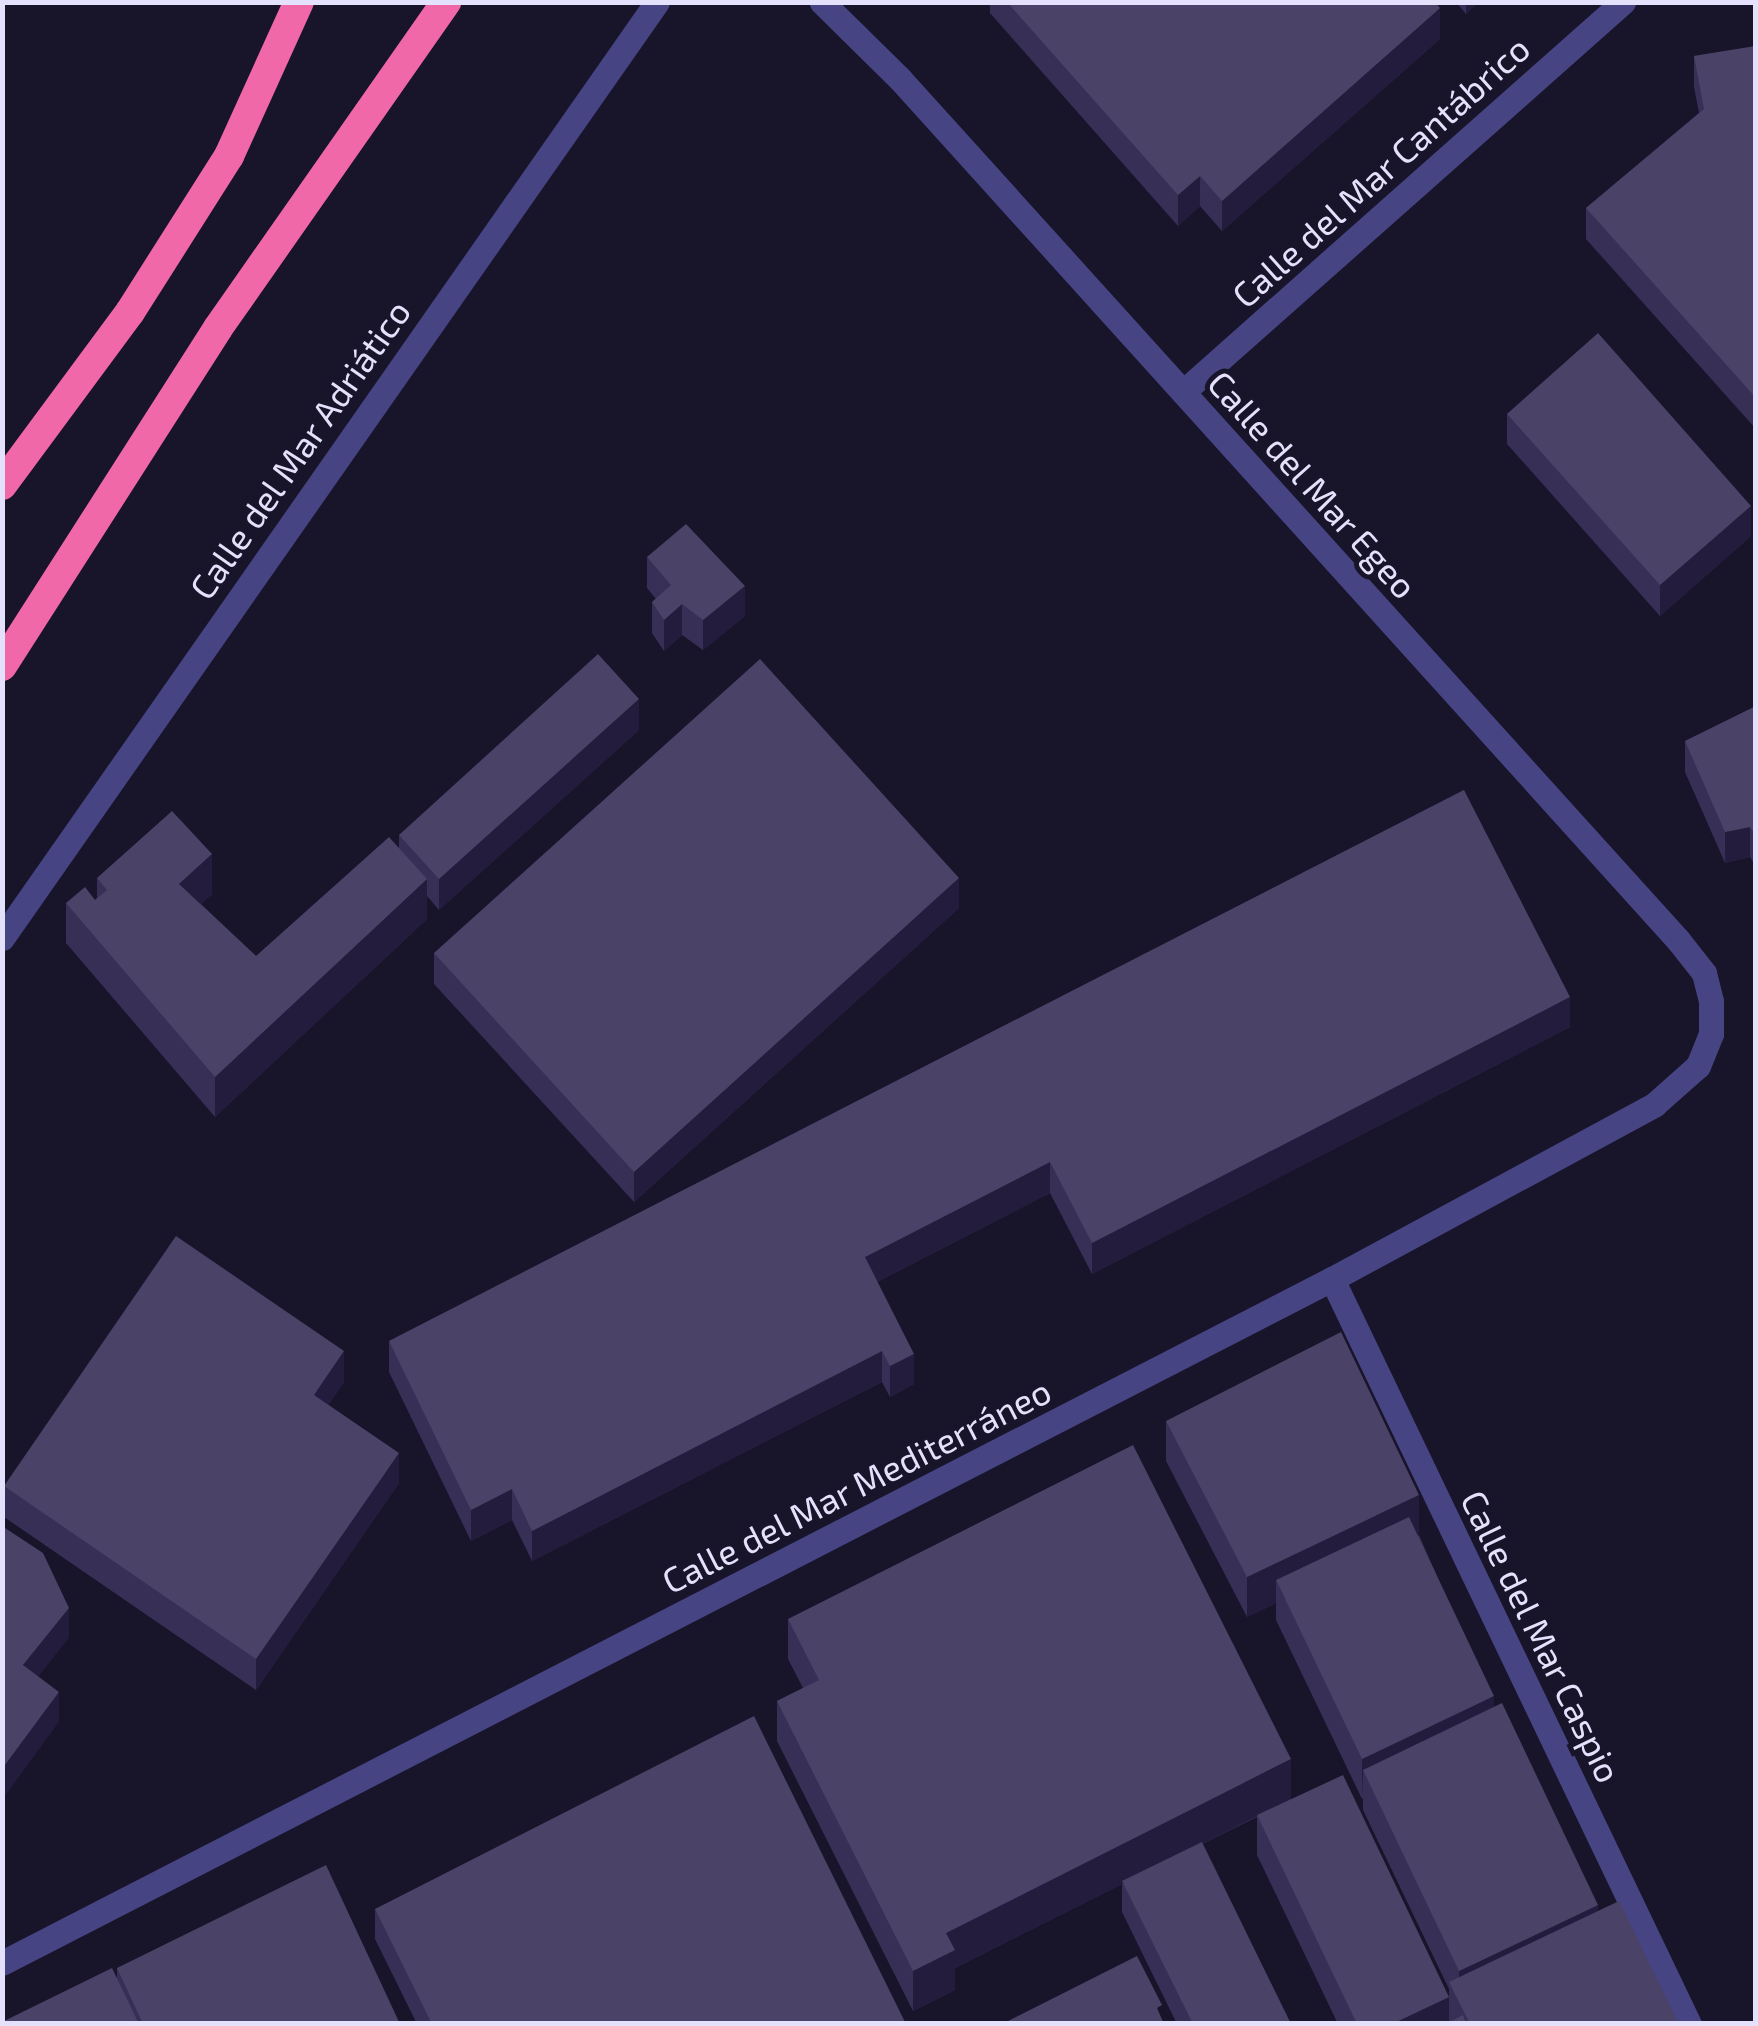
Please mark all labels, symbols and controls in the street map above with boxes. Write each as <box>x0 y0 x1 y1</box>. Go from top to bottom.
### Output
street label: Calle del Mar Cantábrico <box>1222 26 1538 316</box>
street label: Calle del Mar Adriático <box>179 290 419 608</box>
street label: Calle del Mar Egeo <box>1199 361 1427 607</box>
street label: Calle del Mar Mediterráneo <box>654 1368 1058 1602</box>
street label: Calle del Mar Caspio <box>1453 1482 1631 1790</box>

